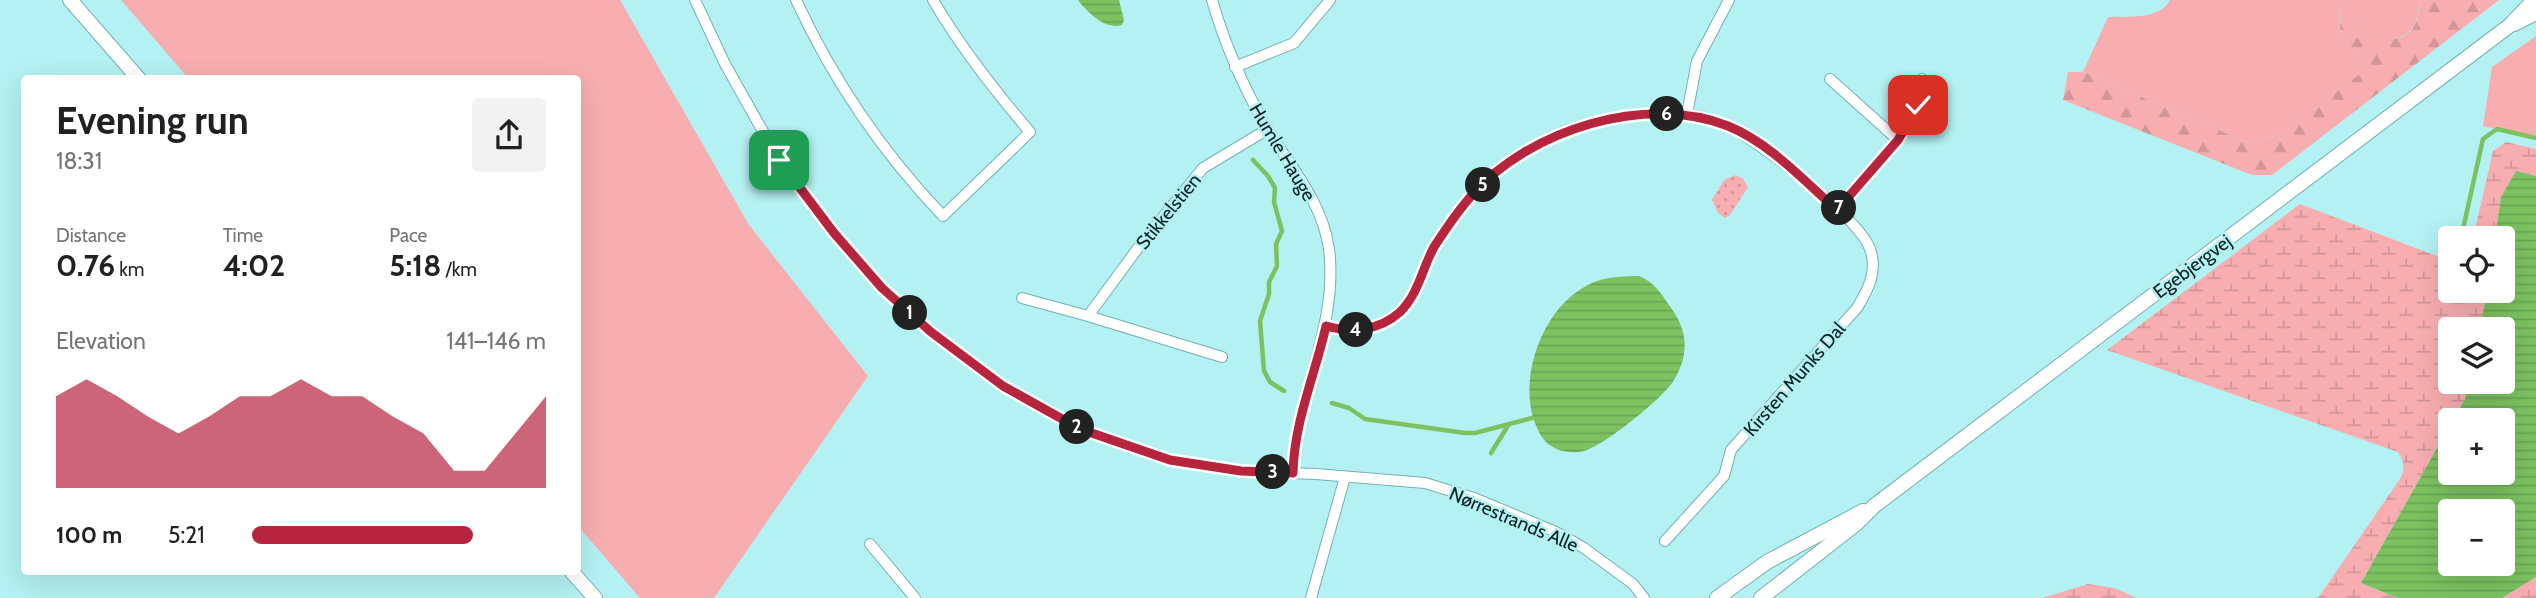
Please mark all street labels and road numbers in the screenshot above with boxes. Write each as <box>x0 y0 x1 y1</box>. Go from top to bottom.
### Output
street label: Humle Hauge <box>1244 99 1321 205</box>
street label: Stikkelstien <box>1131 169 1206 254</box>
street label: Egebjergvej <box>2149 230 2236 303</box>
street label: Kirsten Munks Dal <box>1739 317 1851 441</box>
street label: Nørrestrands Alle <box>1446 482 1582 557</box>

